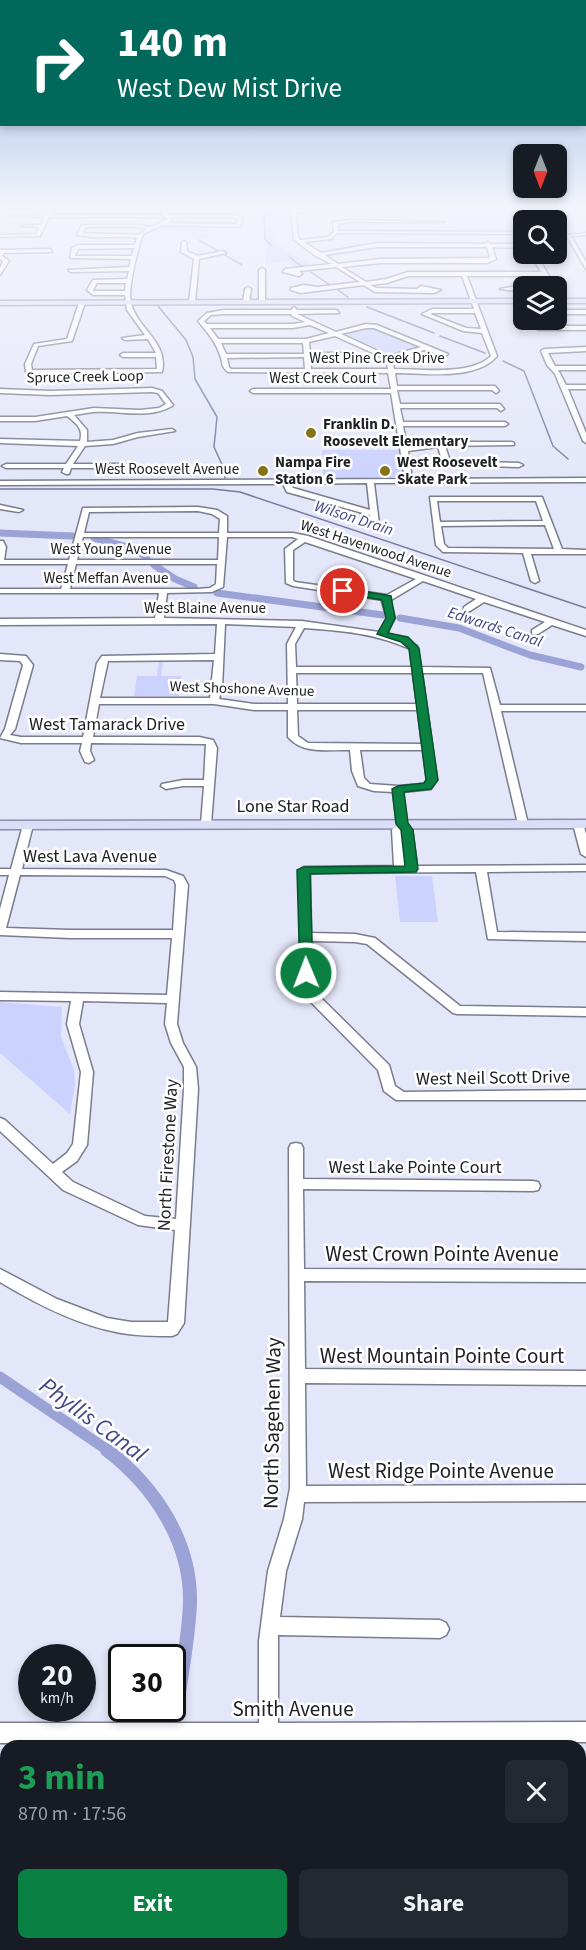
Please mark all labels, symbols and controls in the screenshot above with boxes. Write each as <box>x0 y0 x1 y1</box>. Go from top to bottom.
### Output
text: 140 m <box>117 13 228 73</box>
icon: right <box>18 24 96 102</box>
text: West Dew Mist Drive <box>117 69 342 108</box>
north arrow <box>513 144 567 198</box>
map controls <box>513 144 567 330</box>
button: search <box>513 210 567 264</box>
button: layers <box>513 276 567 330</box>
street label: West Pine Creek Drive <box>309 348 445 369</box>
street label: Spruce Creek Loop <box>26 365 144 389</box>
street label: West Creek Court <box>269 368 377 389</box>
place label: Franklin D. Roosevelt Elementary <box>323 414 468 452</box>
marker: Franklin D. Roosevelt Elementary <box>304 426 318 440</box>
place label: Nampa Fire Station 6 <box>275 452 351 490</box>
place label: West Roosevelt Skate Park <box>397 452 498 490</box>
street label: West Roosevelt Avenue <box>95 459 239 480</box>
marker: Nampa Fire Station 6 <box>256 464 270 478</box>
marker: West Roosevelt Skate Park <box>378 464 392 478</box>
water label: Wilson Drain <box>312 495 396 541</box>
street label: West Havenwood Avenue <box>298 515 454 583</box>
street label: West Young Avenue <box>50 539 172 560</box>
pin <box>317 565 368 616</box>
street label: West Meffan Avenue <box>44 568 168 589</box>
icon: arrive <box>326 574 359 607</box>
street label: West Blaine Avenue <box>144 598 266 619</box>
water label: Edwards Canal <box>445 601 545 653</box>
street label: West Shoshone Avenue <box>169 676 315 702</box>
street label: West Tamarack Drive <box>29 712 185 737</box>
street label: Lone Star Road <box>236 794 350 819</box>
street label: West Lava Avenue <box>23 844 157 869</box>
position arrow <box>274 941 338 1005</box>
street label: West Neil Scott Drive <box>416 1064 570 1092</box>
street label: North Firestone Way <box>152 1078 184 1232</box>
street label: West Lake Pointe Court <box>328 1155 502 1180</box>
street label: West Crown Pointe Avenue <box>325 1239 559 1269</box>
street label: North Sagehen Way <box>256 1337 288 1509</box>
street label: West Mountain Pointe Court <box>320 1341 564 1371</box>
water label: Phyllis Canal <box>32 1369 154 1471</box>
street label: West Ridge Pointe Avenue <box>328 1456 554 1486</box>
speed limit sign: 30 <box>108 1644 186 1722</box>
text: 20 <box>41 1654 73 1697</box>
text: km/h <box>40 1688 74 1709</box>
street label: Smith Avenue <box>232 1694 354 1724</box>
text: 3 min <box>18 1752 106 1803</box>
button: close <box>505 1760 568 1823</box>
text: 870 m · 17:56 <box>18 1800 126 1828</box>
button: Exit <box>18 1869 287 1938</box>
button: Share <box>299 1869 568 1938</box>

